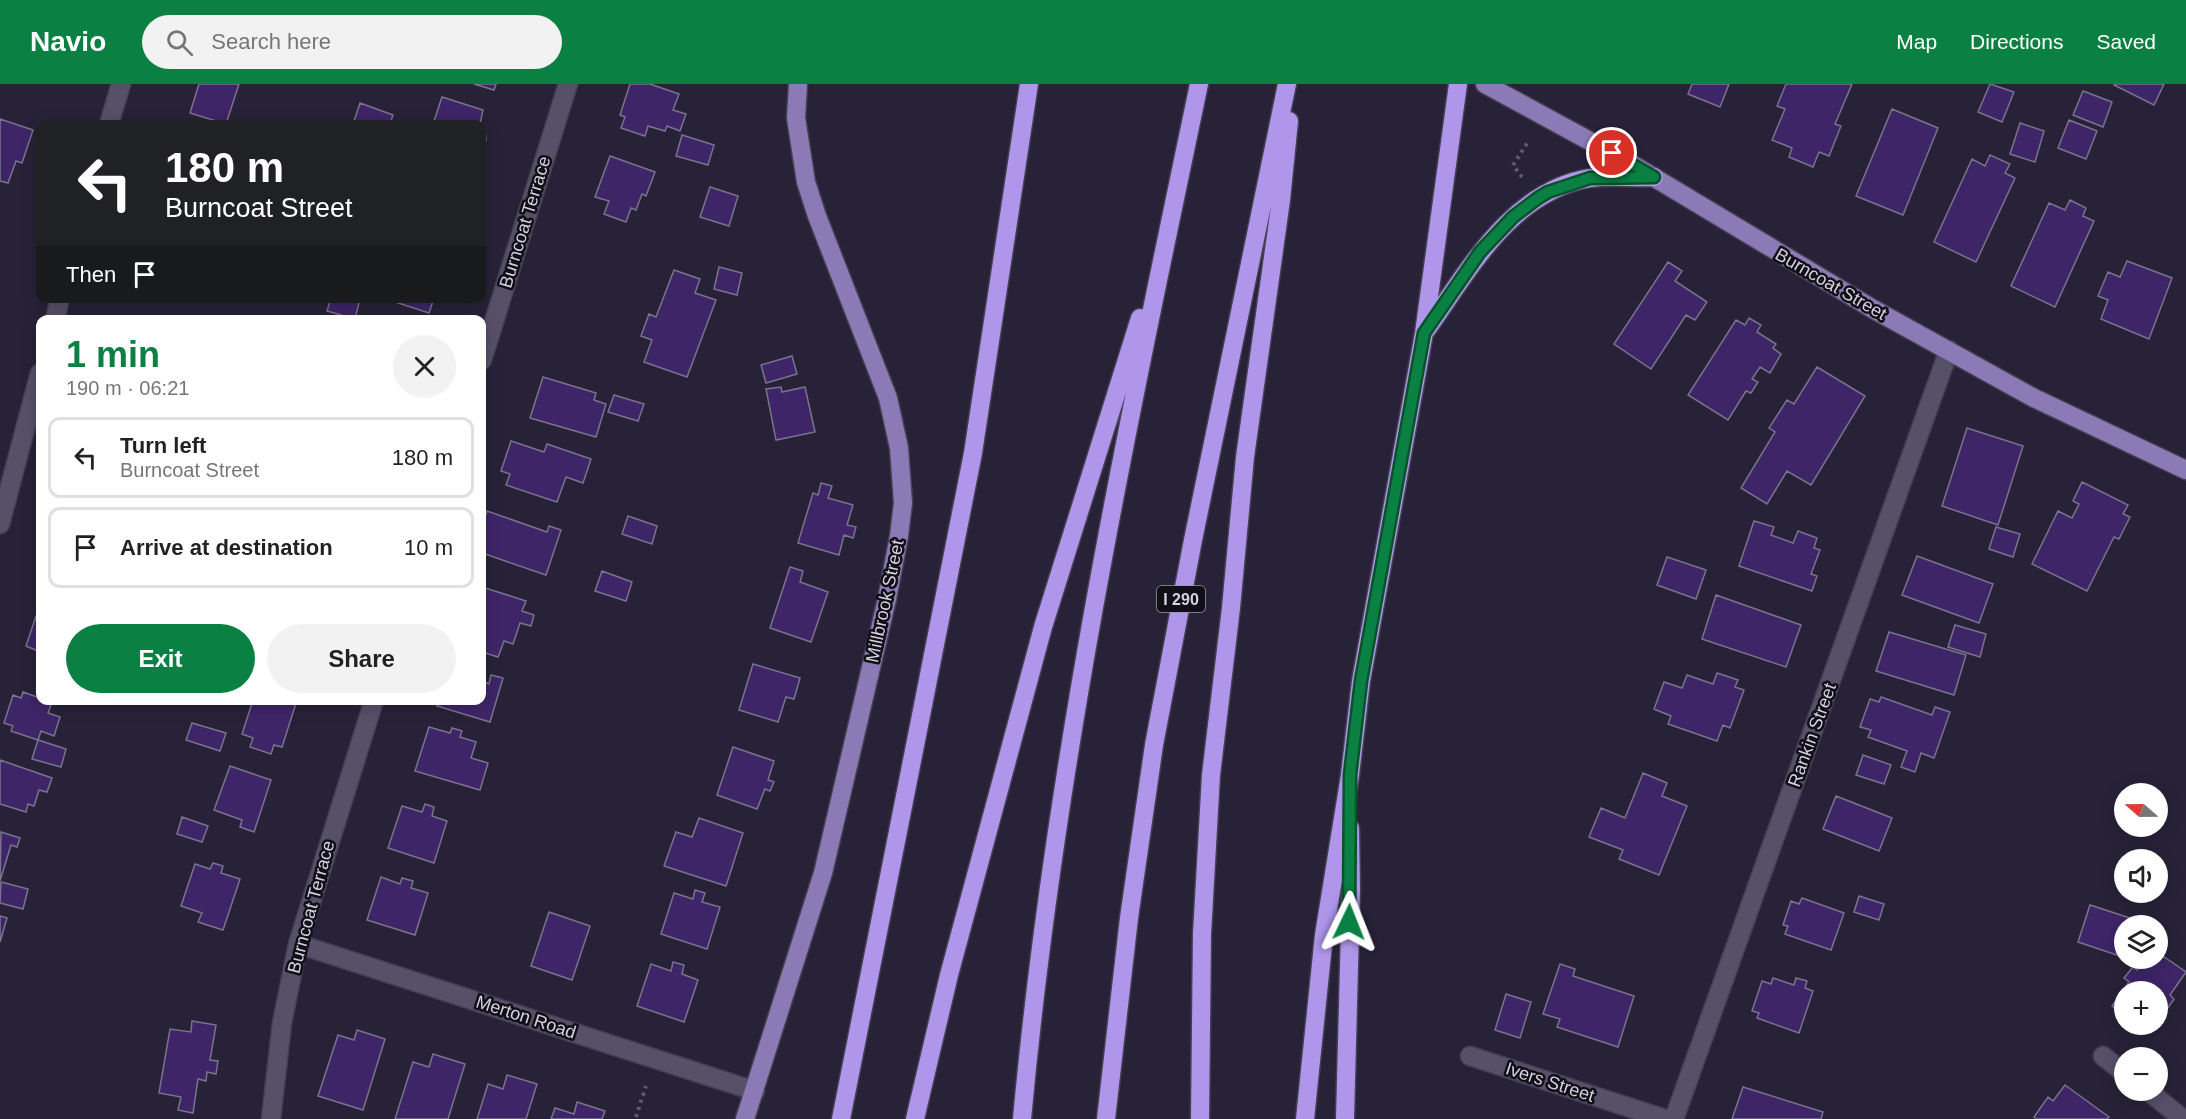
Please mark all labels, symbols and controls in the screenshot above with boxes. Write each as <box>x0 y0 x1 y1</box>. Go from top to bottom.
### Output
search box <box>142 15 562 69</box>
text: Navio <box>30 26 106 57</box>
icon: search <box>163 26 196 59</box>
text: Search here <box>211 29 331 54</box>
text: Map <box>1896 30 1937 53</box>
text: Directions <box>1970 30 2063 53</box>
text: Saved <box>2096 30 2156 53</box>
pin <box>1586 127 1637 178</box>
icon: arrive <box>1595 136 1628 169</box>
icon: left <box>66 144 144 222</box>
text: 180 m <box>165 144 284 191</box>
street label: Burncoat Terrace <box>495 154 555 290</box>
text: Burncoat Street <box>165 193 353 223</box>
street label: Burncoat Street <box>1772 244 1890 324</box>
icon: arrive <box>128 258 161 291</box>
text: Then <box>66 262 116 287</box>
text: 1 min <box>66 334 160 375</box>
button: close <box>393 335 456 398</box>
text: 190 m · 06:21 <box>66 377 189 399</box>
text: Turn left <box>120 433 206 458</box>
icon: left <box>69 441 102 474</box>
text: 180 m <box>392 445 453 470</box>
text: Burncoat Street <box>120 459 259 481</box>
icon: arrive <box>69 531 102 564</box>
text: Arrive at destination <box>120 535 333 560</box>
text: 10 m <box>404 535 453 560</box>
street label: Millbrook Street <box>862 538 908 664</box>
road number: I 290 <box>1157 586 1205 612</box>
button: Exit <box>66 624 255 693</box>
button: Share <box>267 624 456 693</box>
street label: Rankin Street <box>1784 680 1840 790</box>
north arrow <box>2114 783 2168 837</box>
map controls <box>2114 783 2168 1101</box>
street label: Burncoat Terrace <box>284 838 338 976</box>
button: sound <box>2114 849 2168 903</box>
position arrow <box>1317 890 1381 954</box>
button: layers <box>2114 915 2168 969</box>
button: + <box>2114 981 2168 1035</box>
street label: Merton Road <box>473 991 579 1043</box>
button: − <box>2114 1047 2168 1101</box>
street label: Ivers Street <box>1503 1058 1597 1106</box>

